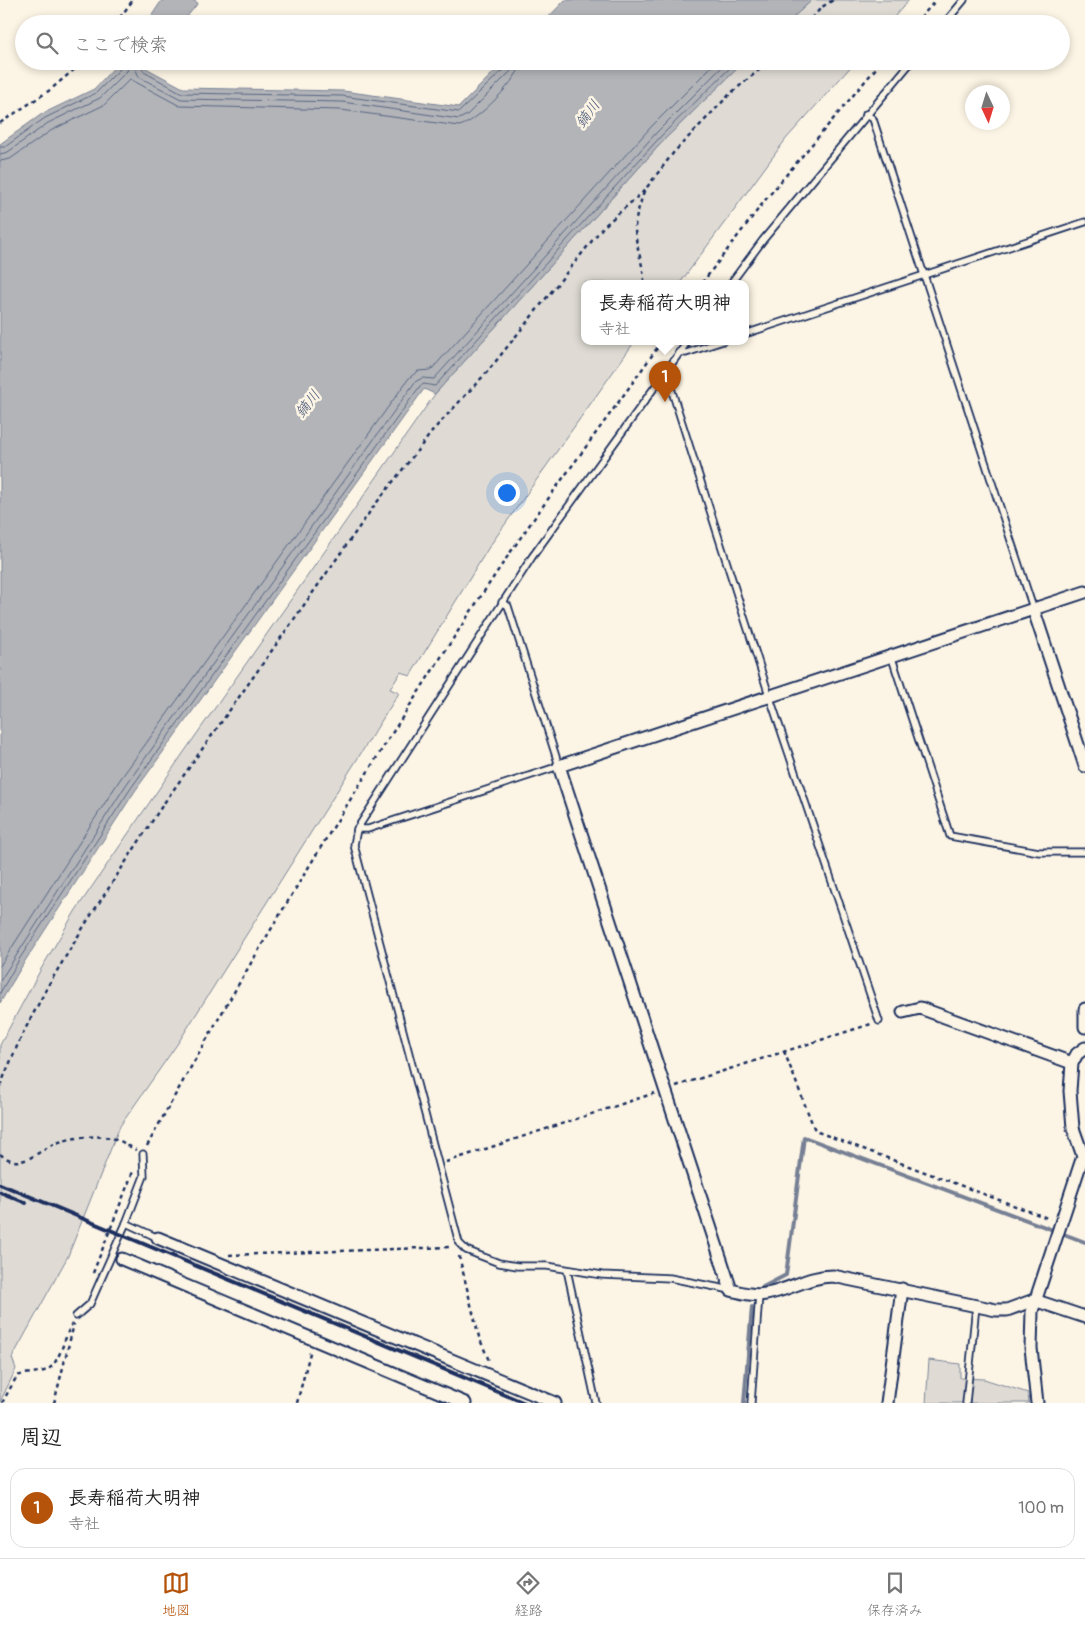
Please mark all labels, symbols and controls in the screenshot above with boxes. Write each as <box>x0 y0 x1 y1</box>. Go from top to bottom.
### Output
search box <box>15 15 1070 70</box>
icon: search <box>33 29 61 57</box>
text: ここで検索 <box>73 33 168 57</box>
north arrow <box>965 85 1010 130</box>
water label: 鏑川 <box>571 96 605 132</box>
popup <box>581 280 749 345</box>
text: 長寿稲荷大明神 <box>598 291 732 315</box>
text: 寺社 <box>598 319 631 339</box>
pin: 1 <box>649 361 681 402</box>
water label: 鏑川 <box>291 386 325 422</box>
your location <box>494 480 520 506</box>
text: 周辺 <box>20 1424 62 1451</box>
text: 長寿稲荷大明神 <box>68 1486 201 1510</box>
text: 1 <box>34 1498 40 1518</box>
text: 100 m <box>1018 1498 1064 1518</box>
text: 寺社 <box>68 1514 100 1534</box>
tab: 地図 <box>162 1569 190 1619</box>
tab: 経路 <box>514 1569 542 1619</box>
tab: 保存済み <box>867 1569 923 1619</box>

